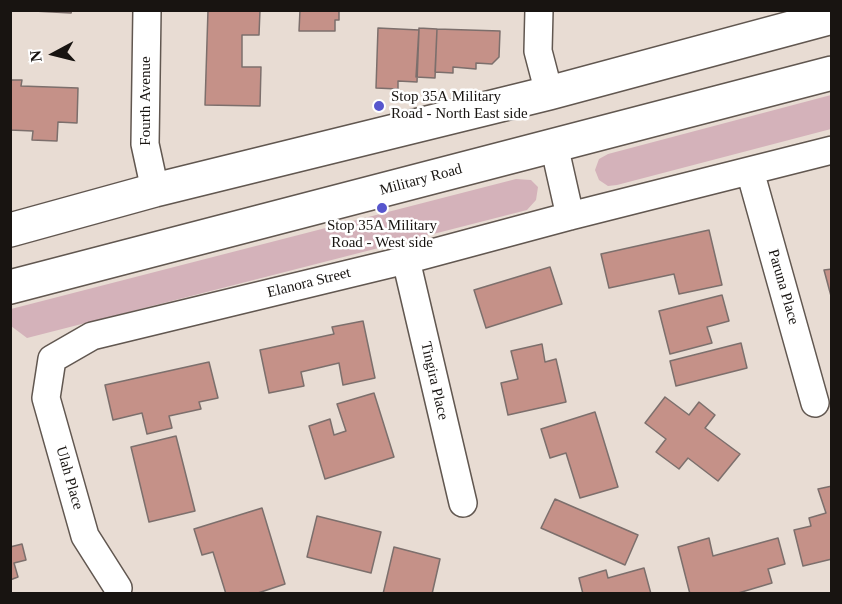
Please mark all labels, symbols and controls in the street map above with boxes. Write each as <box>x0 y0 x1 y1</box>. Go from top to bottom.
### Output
north arrow <box>24 24 84 84</box>
text: N <box>26 49 45 63</box>
street label: Fourth Avenue <box>137 56 155 146</box>
place label: Stop 35A Military Road - North East side <box>391 88 528 123</box>
marker: Stop 35A Military Road - North East side <box>372 99 386 113</box>
street label: Military Road <box>378 160 464 200</box>
marker: Stop 35A Military Road - West side <box>375 201 389 215</box>
place label: Stop 35A Military Road - West side <box>327 217 437 252</box>
street label: Paruna Place <box>764 247 802 327</box>
street label: Elanora Street <box>265 264 353 302</box>
street label: Tingira Place <box>416 340 452 422</box>
street label: Ulah Place <box>51 444 87 512</box>

